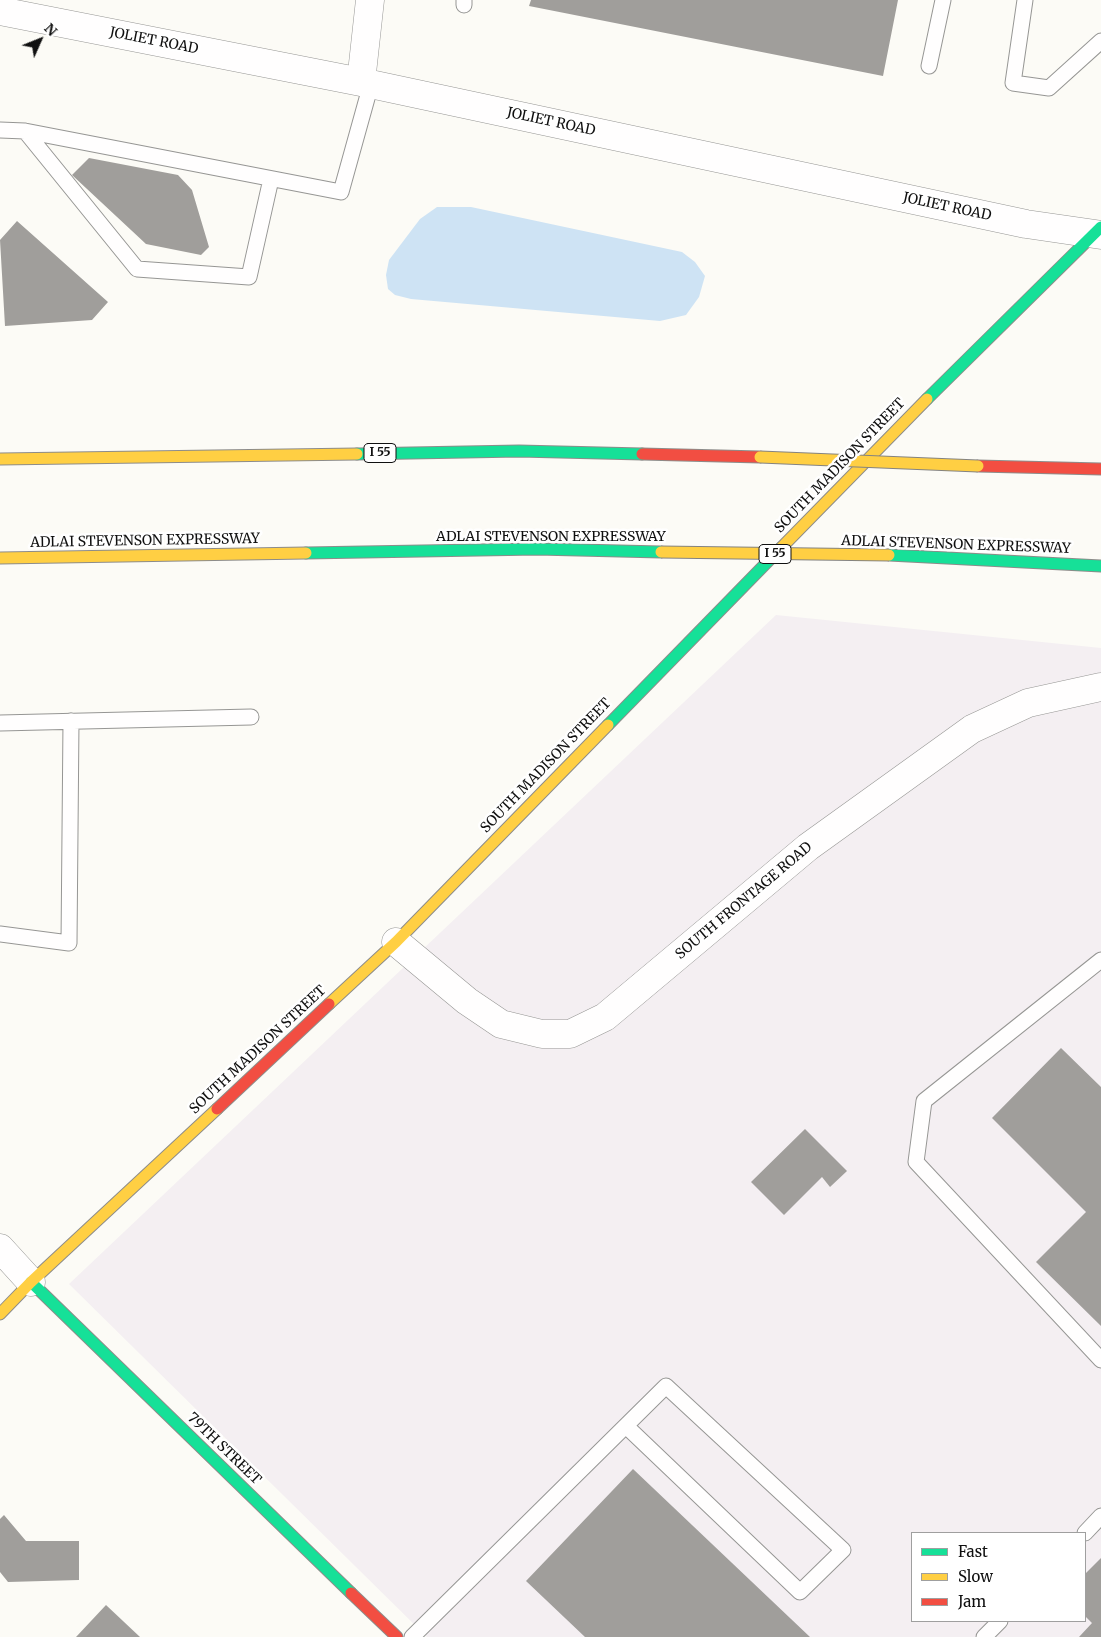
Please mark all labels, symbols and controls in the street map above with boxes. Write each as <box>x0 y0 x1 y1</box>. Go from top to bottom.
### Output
north arrow <box>15 15 65 65</box>
text: N <box>40 19 61 40</box>
street label: JOLIET ROAD <box>108 24 200 58</box>
street label: JOLIET ROAD <box>505 104 597 140</box>
street label: JOLIET ROAD <box>901 189 993 225</box>
street label: SOUTH MADISON STREET <box>771 395 909 537</box>
road number: I 55 <box>364 443 396 462</box>
street label: ADLAI STEVENSON EXPRESSWAY <box>436 529 666 545</box>
street label: ADLAI STEVENSON EXPRESSWAY <box>30 531 260 551</box>
street label: ADLAI STEVENSON EXPRESSWAY <box>841 533 1071 557</box>
road number: I 55 <box>759 544 791 564</box>
street label: SOUTH MADISON STREET <box>477 695 615 837</box>
street label: SOUTH FRONTAGE ROAD <box>672 839 816 963</box>
street label: SOUTH MADISON STREET <box>186 982 330 1118</box>
street label: 79TH STREET <box>184 1410 264 1488</box>
legend <box>911 1532 1086 1622</box>
text: Fast <box>958 1542 988 1561</box>
text: Slow <box>958 1567 993 1586</box>
text: Jam <box>958 1592 986 1611</box>

